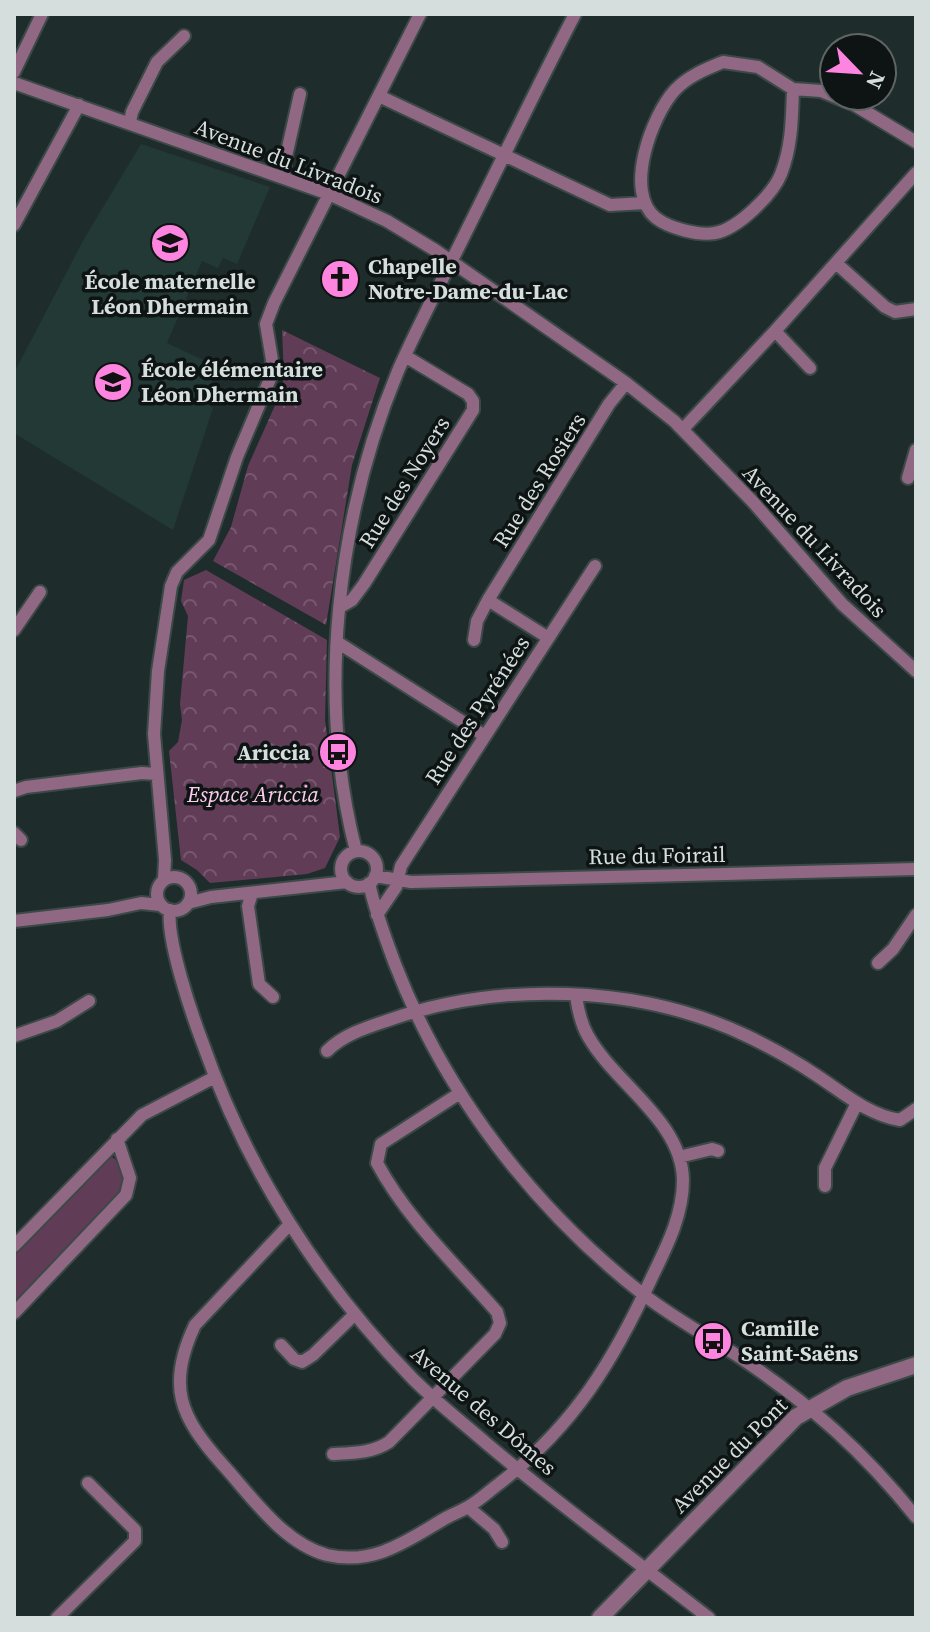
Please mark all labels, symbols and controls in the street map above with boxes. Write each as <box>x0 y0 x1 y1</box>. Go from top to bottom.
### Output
north arrow <box>818 32 898 112</box>
text: N <box>859 67 893 94</box>
street label: Avenue du Livradois <box>191 111 387 211</box>
school or university icon: École maternelle Léon Dhermain <box>149 222 191 264</box>
place label: Chapelle Notre-Dame-du-Lac <box>368 251 568 306</box>
church icon: Chapelle Notre-Dame-du-Lac <box>319 258 361 300</box>
place label: École maternelle Léon Dhermain <box>85 266 256 321</box>
place label: École élémentaire Léon Dhermain <box>141 354 323 409</box>
school or university icon: École élémentaire Léon Dhermain <box>92 361 134 403</box>
street label: Rue des Rosiers <box>486 407 592 553</box>
street label: Rue des Noyers <box>352 411 456 553</box>
street label: Avenue du Livradois <box>736 458 894 624</box>
street label: Rue des Pyrénées <box>418 630 536 790</box>
bus stop icon: Ariccia <box>317 731 359 773</box>
place label: Ariccia <box>237 737 310 767</box>
park label: Espace Ariccia <box>186 779 319 809</box>
street label: Rue du Foirail <box>588 839 726 871</box>
place label: Camille Saint-Saëns <box>741 1313 858 1368</box>
bus stop icon: Camille Saint-Saëns <box>692 1320 734 1362</box>
street label: Avenue des Dômes <box>405 1338 563 1482</box>
street label: Avenue du Pont <box>664 1390 794 1520</box>

